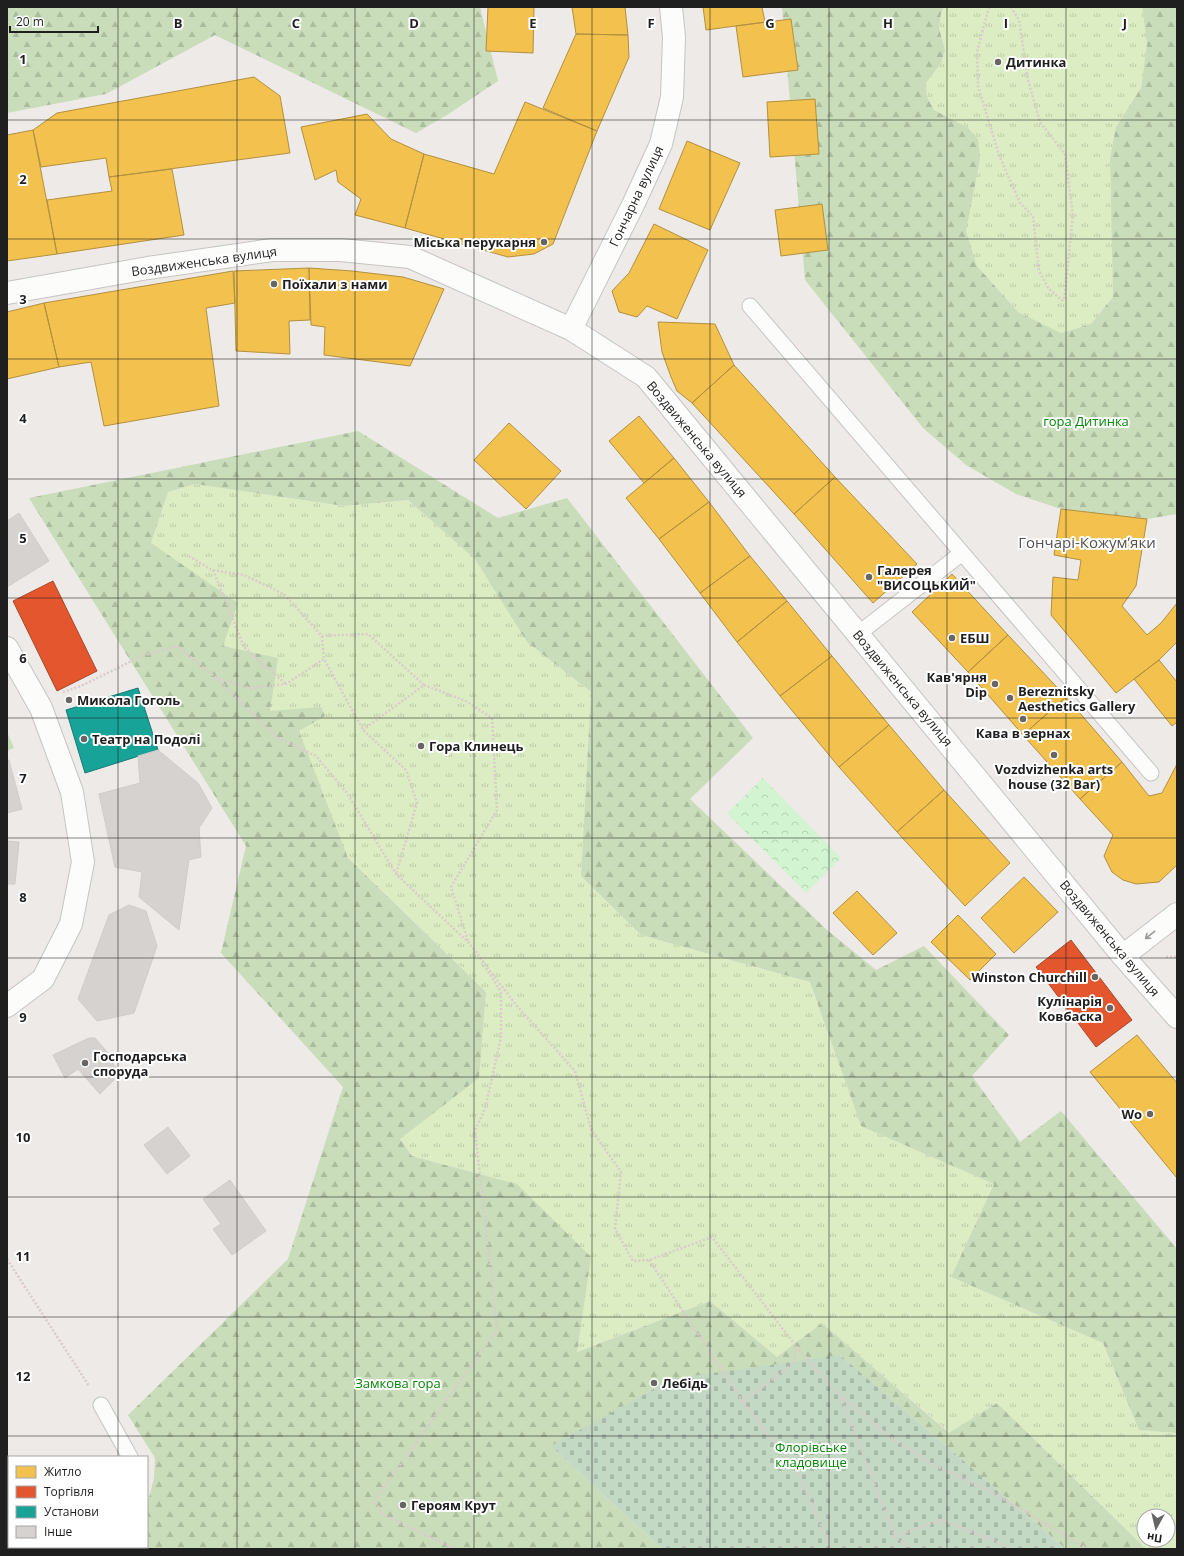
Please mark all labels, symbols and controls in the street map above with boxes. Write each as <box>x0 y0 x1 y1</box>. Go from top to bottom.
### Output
scale bar <box>10 8 98 34</box>
text: 20 m <box>16 13 44 30</box>
text: B <box>174 14 183 32</box>
text: C <box>292 14 300 32</box>
text: D <box>409 14 419 32</box>
text: E <box>529 14 537 32</box>
text: F <box>647 14 655 32</box>
text: G <box>765 14 775 32</box>
text: H <box>883 14 893 32</box>
text: I <box>1004 14 1008 32</box>
text: J <box>1122 14 1127 32</box>
text: 1 <box>19 50 27 68</box>
place label: Дитинка <box>1006 53 1066 71</box>
marker: Дитинка <box>993 57 1003 67</box>
street label: Гончарна вулиця <box>605 142 667 250</box>
text: 2 <box>19 170 27 188</box>
place label: Міська перукарня <box>414 233 536 251</box>
marker: Міська перукарня <box>539 237 549 247</box>
street label: Воздвиженська вулиця <box>130 242 278 280</box>
place label: Поїхали з нами <box>282 275 388 293</box>
marker: Поїхали з нами <box>269 279 279 289</box>
text: 3 <box>19 290 27 308</box>
street label: Воздвиженська вулиця <box>643 377 751 501</box>
text: 4 <box>19 409 27 427</box>
park label: гора Дитинка <box>1043 412 1129 430</box>
text: 5 <box>19 529 27 547</box>
district label: Гончарі-Кожумʼяки <box>1018 532 1156 552</box>
place label: Галерея "ВИСОЦЬКИЙ" <box>877 561 976 594</box>
marker: Галерея "ВИСОЦЬКИЙ" <box>864 572 874 582</box>
street label: Воздвиженська вулиця <box>849 626 957 750</box>
place label: ЕБШ <box>960 629 990 647</box>
marker: ЕБШ <box>947 633 957 643</box>
text: 6 <box>19 649 27 667</box>
place label: Кав'ярня Dip <box>927 668 987 701</box>
marker: Кав'ярня Dip <box>990 679 1000 689</box>
place label: Bereznitsky Aesthetics Gallery <box>1018 682 1136 715</box>
place label: Микола Гоголь <box>77 691 180 709</box>
marker: Bereznitsky Aesthetics Gallery <box>1005 693 1015 703</box>
marker: Микола Гоголь <box>64 695 74 705</box>
marker: Кава в зернах <box>1018 714 1028 724</box>
place label: Кава в зернах <box>976 724 1071 742</box>
place label: Театр на Подолі <box>92 730 200 748</box>
marker: Театр на Подолі <box>79 734 89 744</box>
place label: Гора Клинець <box>429 737 524 755</box>
marker: Гора Клинець <box>416 741 426 751</box>
marker: Vozdvizhenka arts house (32 Bar) <box>1049 750 1059 760</box>
place label: Vozdvizhenka arts house (32 Bar) <box>995 760 1113 793</box>
text: 7 <box>19 769 27 787</box>
street label: Воздвиженська вулиця <box>1056 876 1164 1000</box>
text: 8 <box>19 888 27 906</box>
one-way arrow <box>1145 930 1156 939</box>
place label: Winston Churchill <box>971 968 1087 986</box>
marker: Winston Churchill <box>1090 972 1100 982</box>
place label: Кулінарія Ковбаска <box>1037 992 1102 1025</box>
marker: Кулінарія Ковбаска <box>1105 1003 1115 1013</box>
text: 9 <box>19 1008 27 1026</box>
place label: Господарська споруда <box>93 1047 187 1080</box>
marker: Господарська споруда <box>80 1058 90 1068</box>
place label: Wo <box>1121 1105 1142 1123</box>
marker: Wo <box>1145 1109 1155 1119</box>
text: 10 <box>16 1128 30 1146</box>
text: 11 <box>16 1247 30 1265</box>
text: 12 <box>16 1367 31 1385</box>
park label: Замкова гора <box>355 1374 441 1392</box>
place label: Лебідь <box>662 1374 708 1392</box>
marker: Лебідь <box>649 1378 659 1388</box>
park label: Флорівське кладовище <box>775 1438 847 1471</box>
legend <box>8 1456 148 1548</box>
text: Житло <box>44 1463 81 1480</box>
text: Торгівля <box>44 1483 94 1500</box>
place label: Героям Крут <box>411 1496 496 1514</box>
marker: Героям Крут <box>398 1500 408 1510</box>
text: Установи <box>44 1503 99 1520</box>
north arrow <box>1136 1508 1176 1548</box>
text: Інше <box>44 1523 73 1540</box>
text: Пн <box>1146 1530 1163 1547</box>

